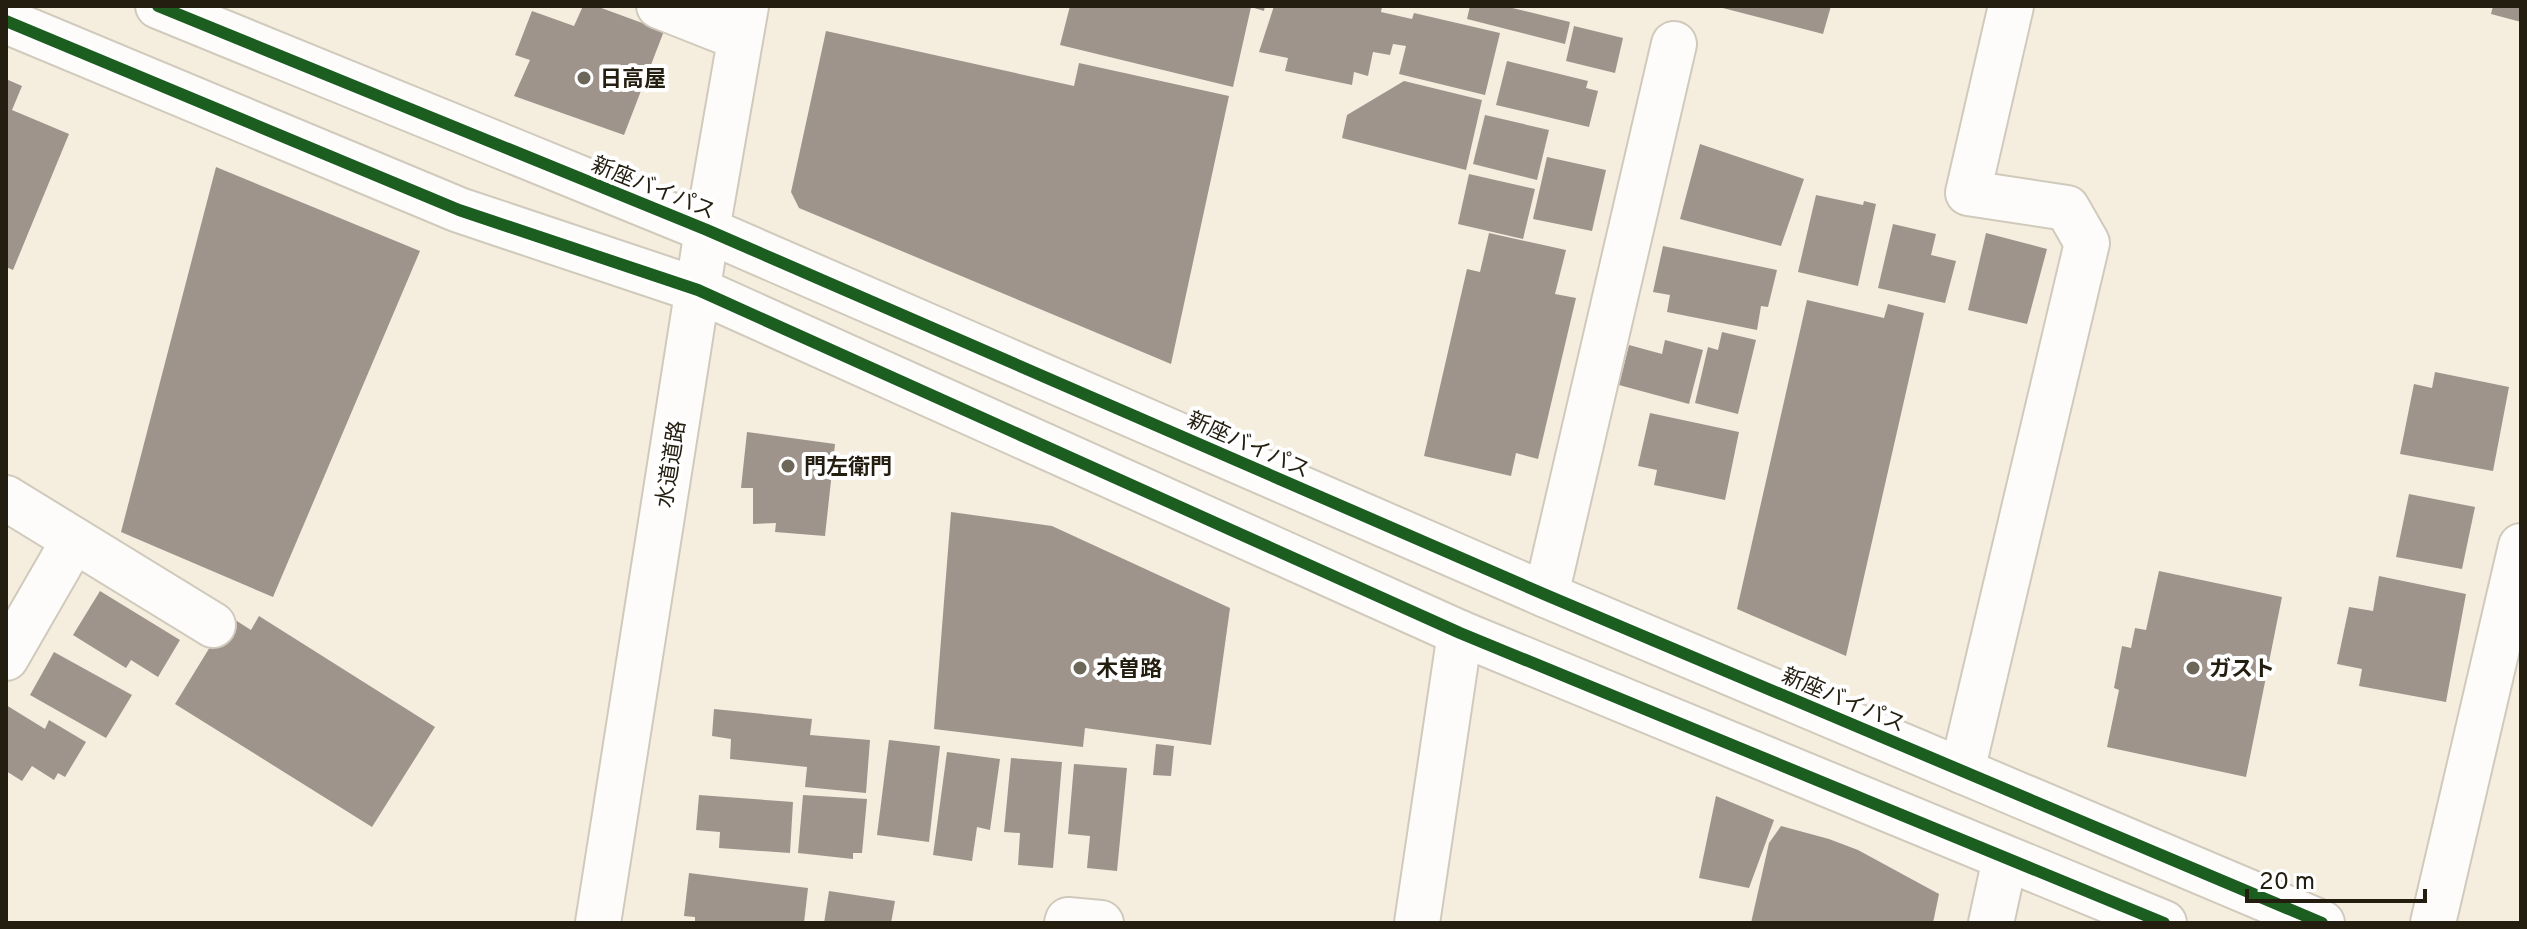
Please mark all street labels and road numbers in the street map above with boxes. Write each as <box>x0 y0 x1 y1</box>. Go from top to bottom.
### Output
street label: 新座バイパス <box>587 152 719 226</box>
street label: 新座バイパス <box>1182 407 1314 485</box>
street label: 水道道路 <box>652 419 693 510</box>
street label: 新座バイパス <box>1777 663 1909 739</box>

